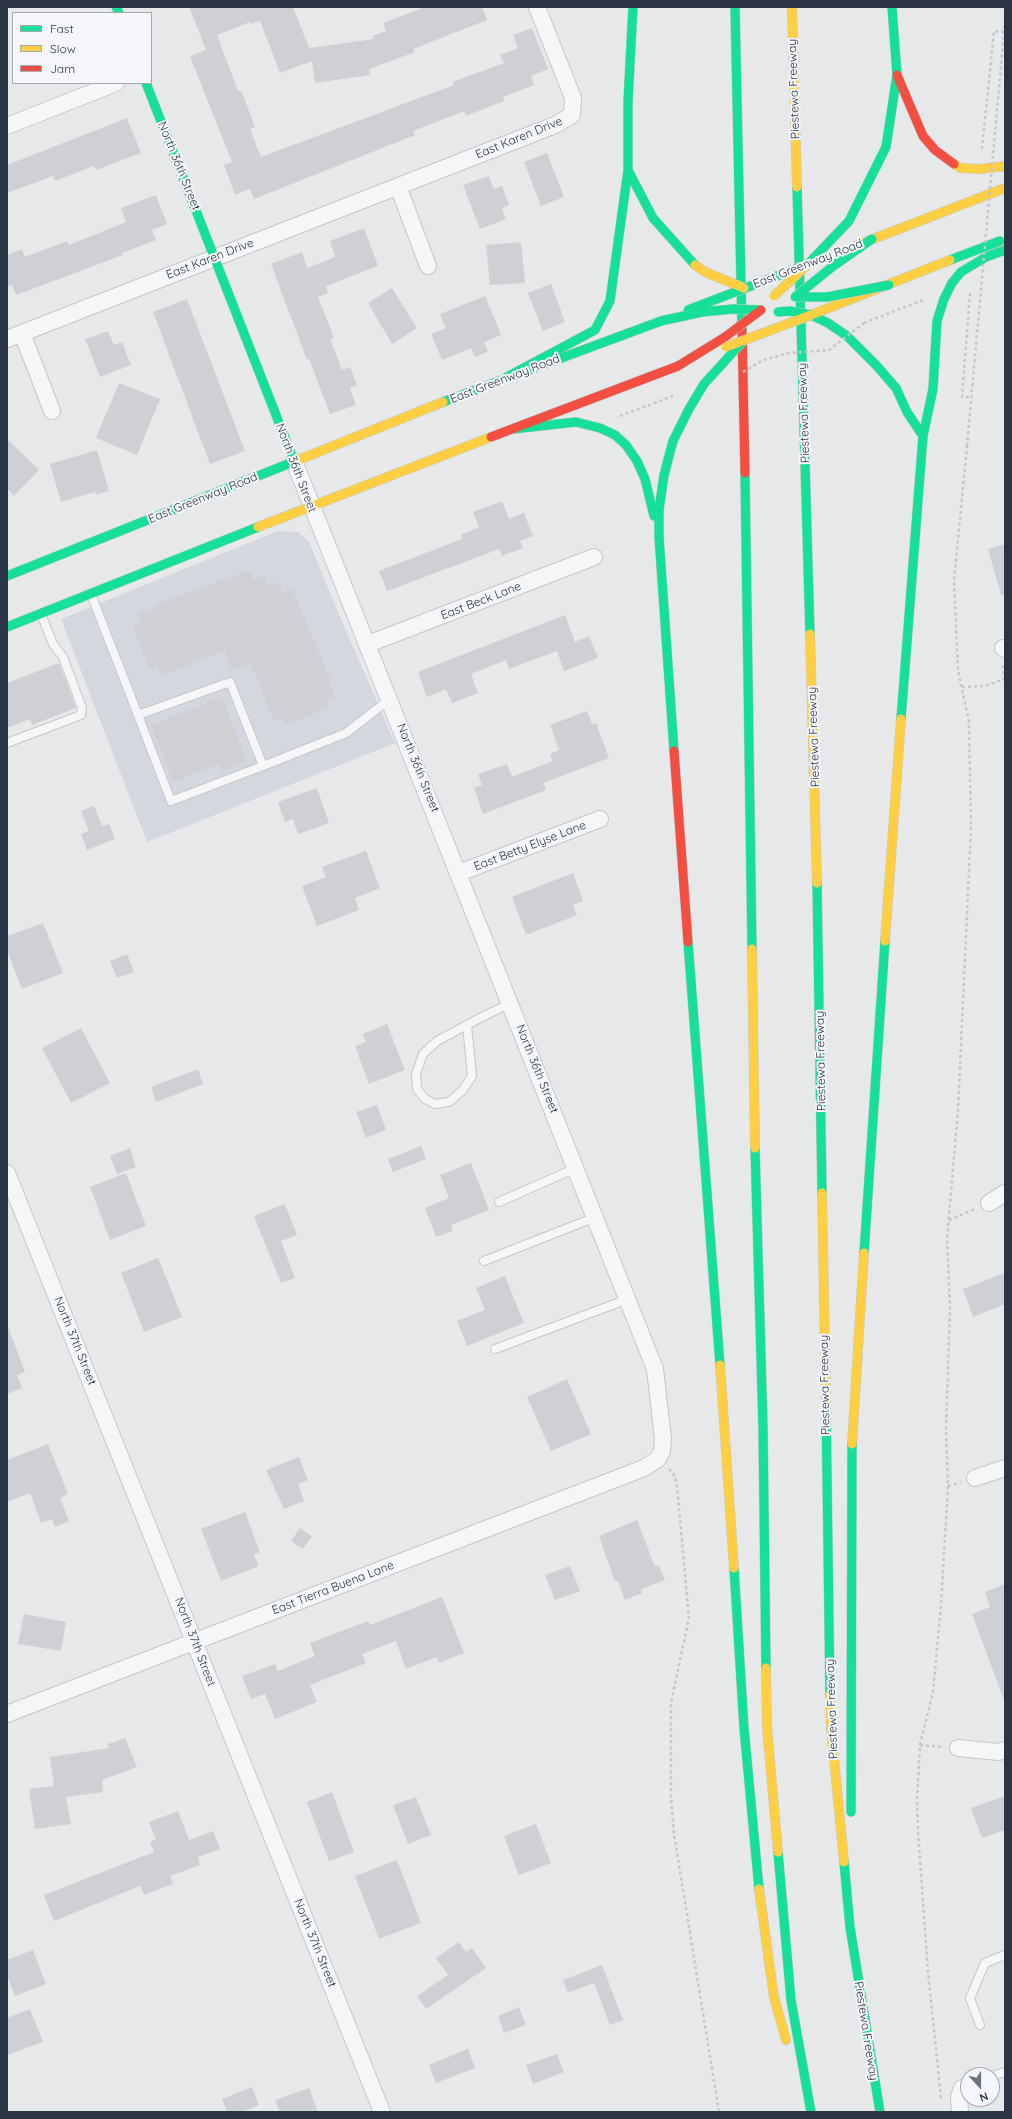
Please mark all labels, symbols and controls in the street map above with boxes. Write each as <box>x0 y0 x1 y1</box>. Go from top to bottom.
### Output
legend <box>12 12 152 84</box>
text: Fast <box>50 21 74 36</box>
street label: Piestewa Freeway <box>785 39 803 139</box>
text: Slow <box>50 41 76 56</box>
text: Jam <box>50 61 75 76</box>
street label: East Karen Drive <box>473 114 565 162</box>
street label: North 36th Street <box>155 120 203 212</box>
street label: East Karen Drive <box>164 236 256 282</box>
street label: East Greenway Road <box>751 236 865 292</box>
street label: East Greenway Road <box>448 351 562 407</box>
street label: Piestewa Freeway <box>795 363 813 463</box>
street label: North 36th Street <box>272 421 320 515</box>
street label: East Greenway Road <box>146 470 260 526</box>
street label: East Beck Lane <box>439 579 523 623</box>
street label: Piestewa Freeway <box>805 687 823 787</box>
street label: North 36th Street <box>394 722 442 814</box>
street label: East Betty Elyse Lane <box>472 818 588 874</box>
street label: Piestewa Freeway <box>813 1011 829 1111</box>
street label: North 36th Street <box>513 1023 561 1115</box>
street label: North 37th Street <box>51 1295 99 1387</box>
street label: Piestewa Freeway <box>817 1335 833 1435</box>
street label: East Tierra Buena Lane <box>270 1558 396 1618</box>
street label: North 37th Street <box>171 1595 219 1689</box>
street label: Piestewa Freeway <box>823 1659 841 1759</box>
street label: North 37th Street <box>291 1897 339 1989</box>
street label: Piestewa Freeway <box>851 1980 881 2082</box>
north arrow <box>960 2067 1000 2107</box>
text: N <box>978 2089 990 2105</box>

